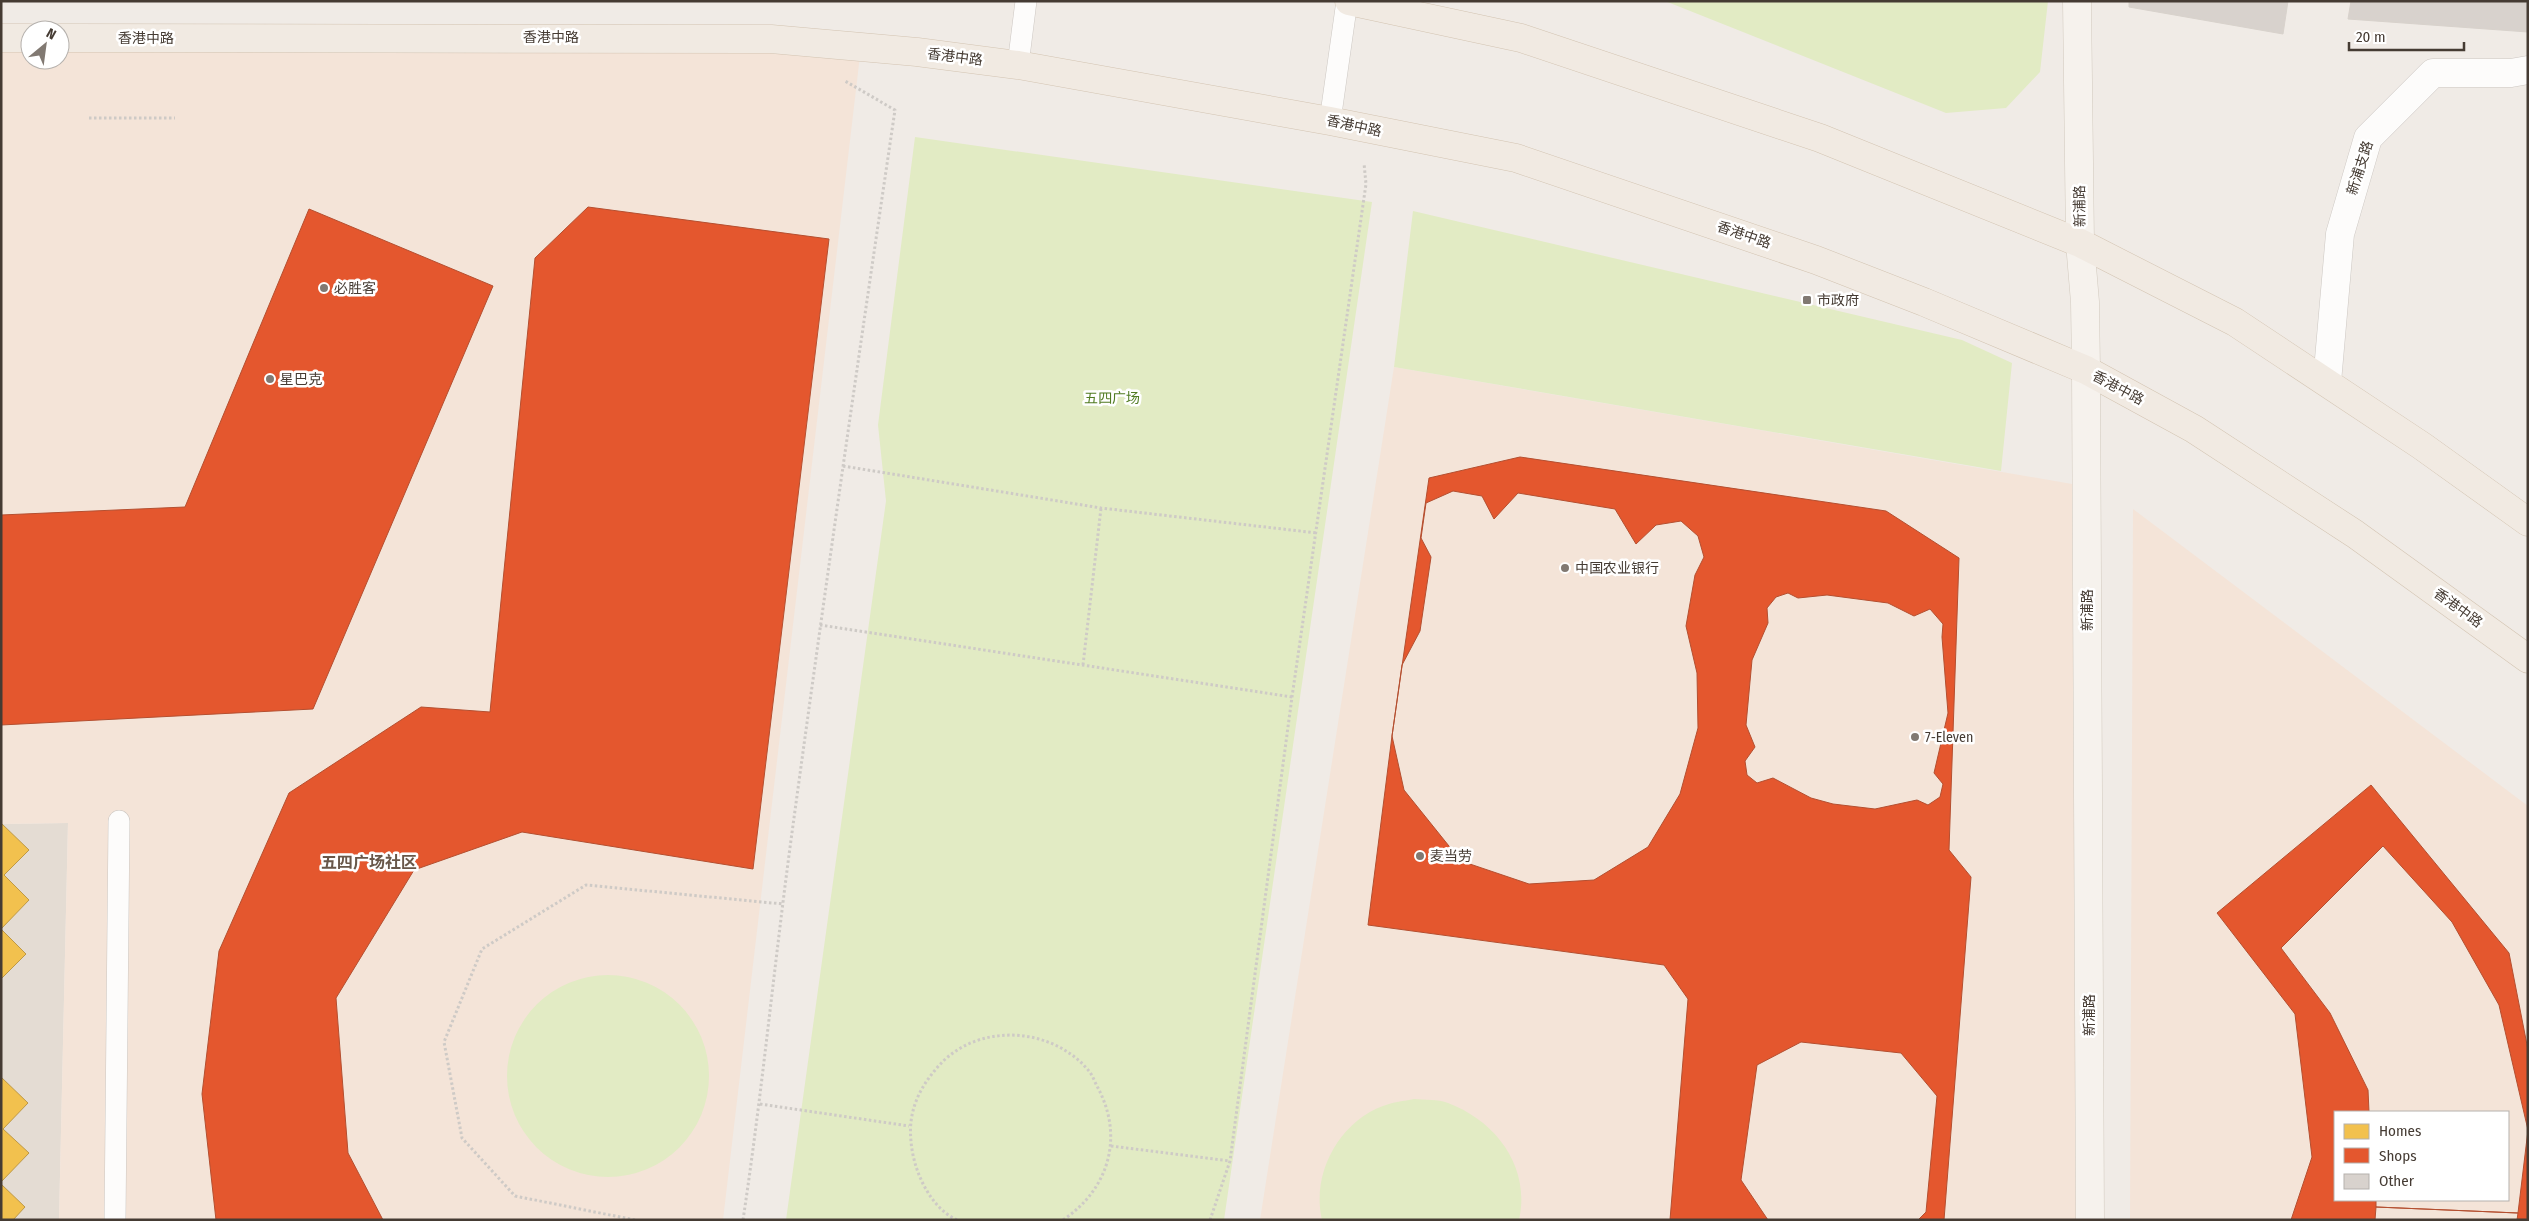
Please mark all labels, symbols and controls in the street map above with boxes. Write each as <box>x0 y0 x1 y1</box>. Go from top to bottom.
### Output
north arrow <box>20 20 70 70</box>
scale bar <box>2349 20 2464 52</box>
text: N <box>43 25 59 44</box>
text: 20 m <box>2356 28 2386 46</box>
street label: 香港中路 <box>523 29 579 46</box>
street label: 香港中路 <box>118 30 174 47</box>
street label: 香港中路 <box>926 45 984 69</box>
street label: 香港中路 <box>1325 112 1383 140</box>
street label: 新浦支路 <box>2343 139 2377 197</box>
street label: 新浦路 <box>2071 185 2089 227</box>
street label: 香港中路 <box>1715 218 1773 252</box>
place label: 必胜客 <box>334 280 376 297</box>
marker: 必胜客 <box>318 282 330 294</box>
place label: 市政府 <box>1817 292 1859 309</box>
marker: 市政府 <box>1801 294 1813 306</box>
street label: 香港中路 <box>2089 367 2147 409</box>
place label: 星巴克 <box>280 371 322 388</box>
marker: 星巴克 <box>264 373 276 385</box>
park label: 五四广场 <box>1084 390 1140 407</box>
place label: 中国农业银行 <box>1575 560 1659 577</box>
marker: 中国农业银行 <box>1559 562 1571 574</box>
street label: 香港中路 <box>2430 585 2486 631</box>
street label: 新浦路 <box>2079 589 2096 631</box>
place label: 7-Eleven <box>1925 729 1973 746</box>
marker: 7-Eleven <box>1909 731 1921 743</box>
place label: 麦当劳 <box>1430 848 1472 865</box>
marker: 麦当劳 <box>1414 850 1426 862</box>
district label: 五四广场社区 <box>321 853 417 872</box>
street label: 新浦路 <box>2081 994 2098 1036</box>
legend <box>2334 1111 2509 1201</box>
text: Homes <box>2379 1122 2421 1140</box>
text: Shops <box>2379 1147 2417 1165</box>
text: Other <box>2379 1172 2415 1190</box>

